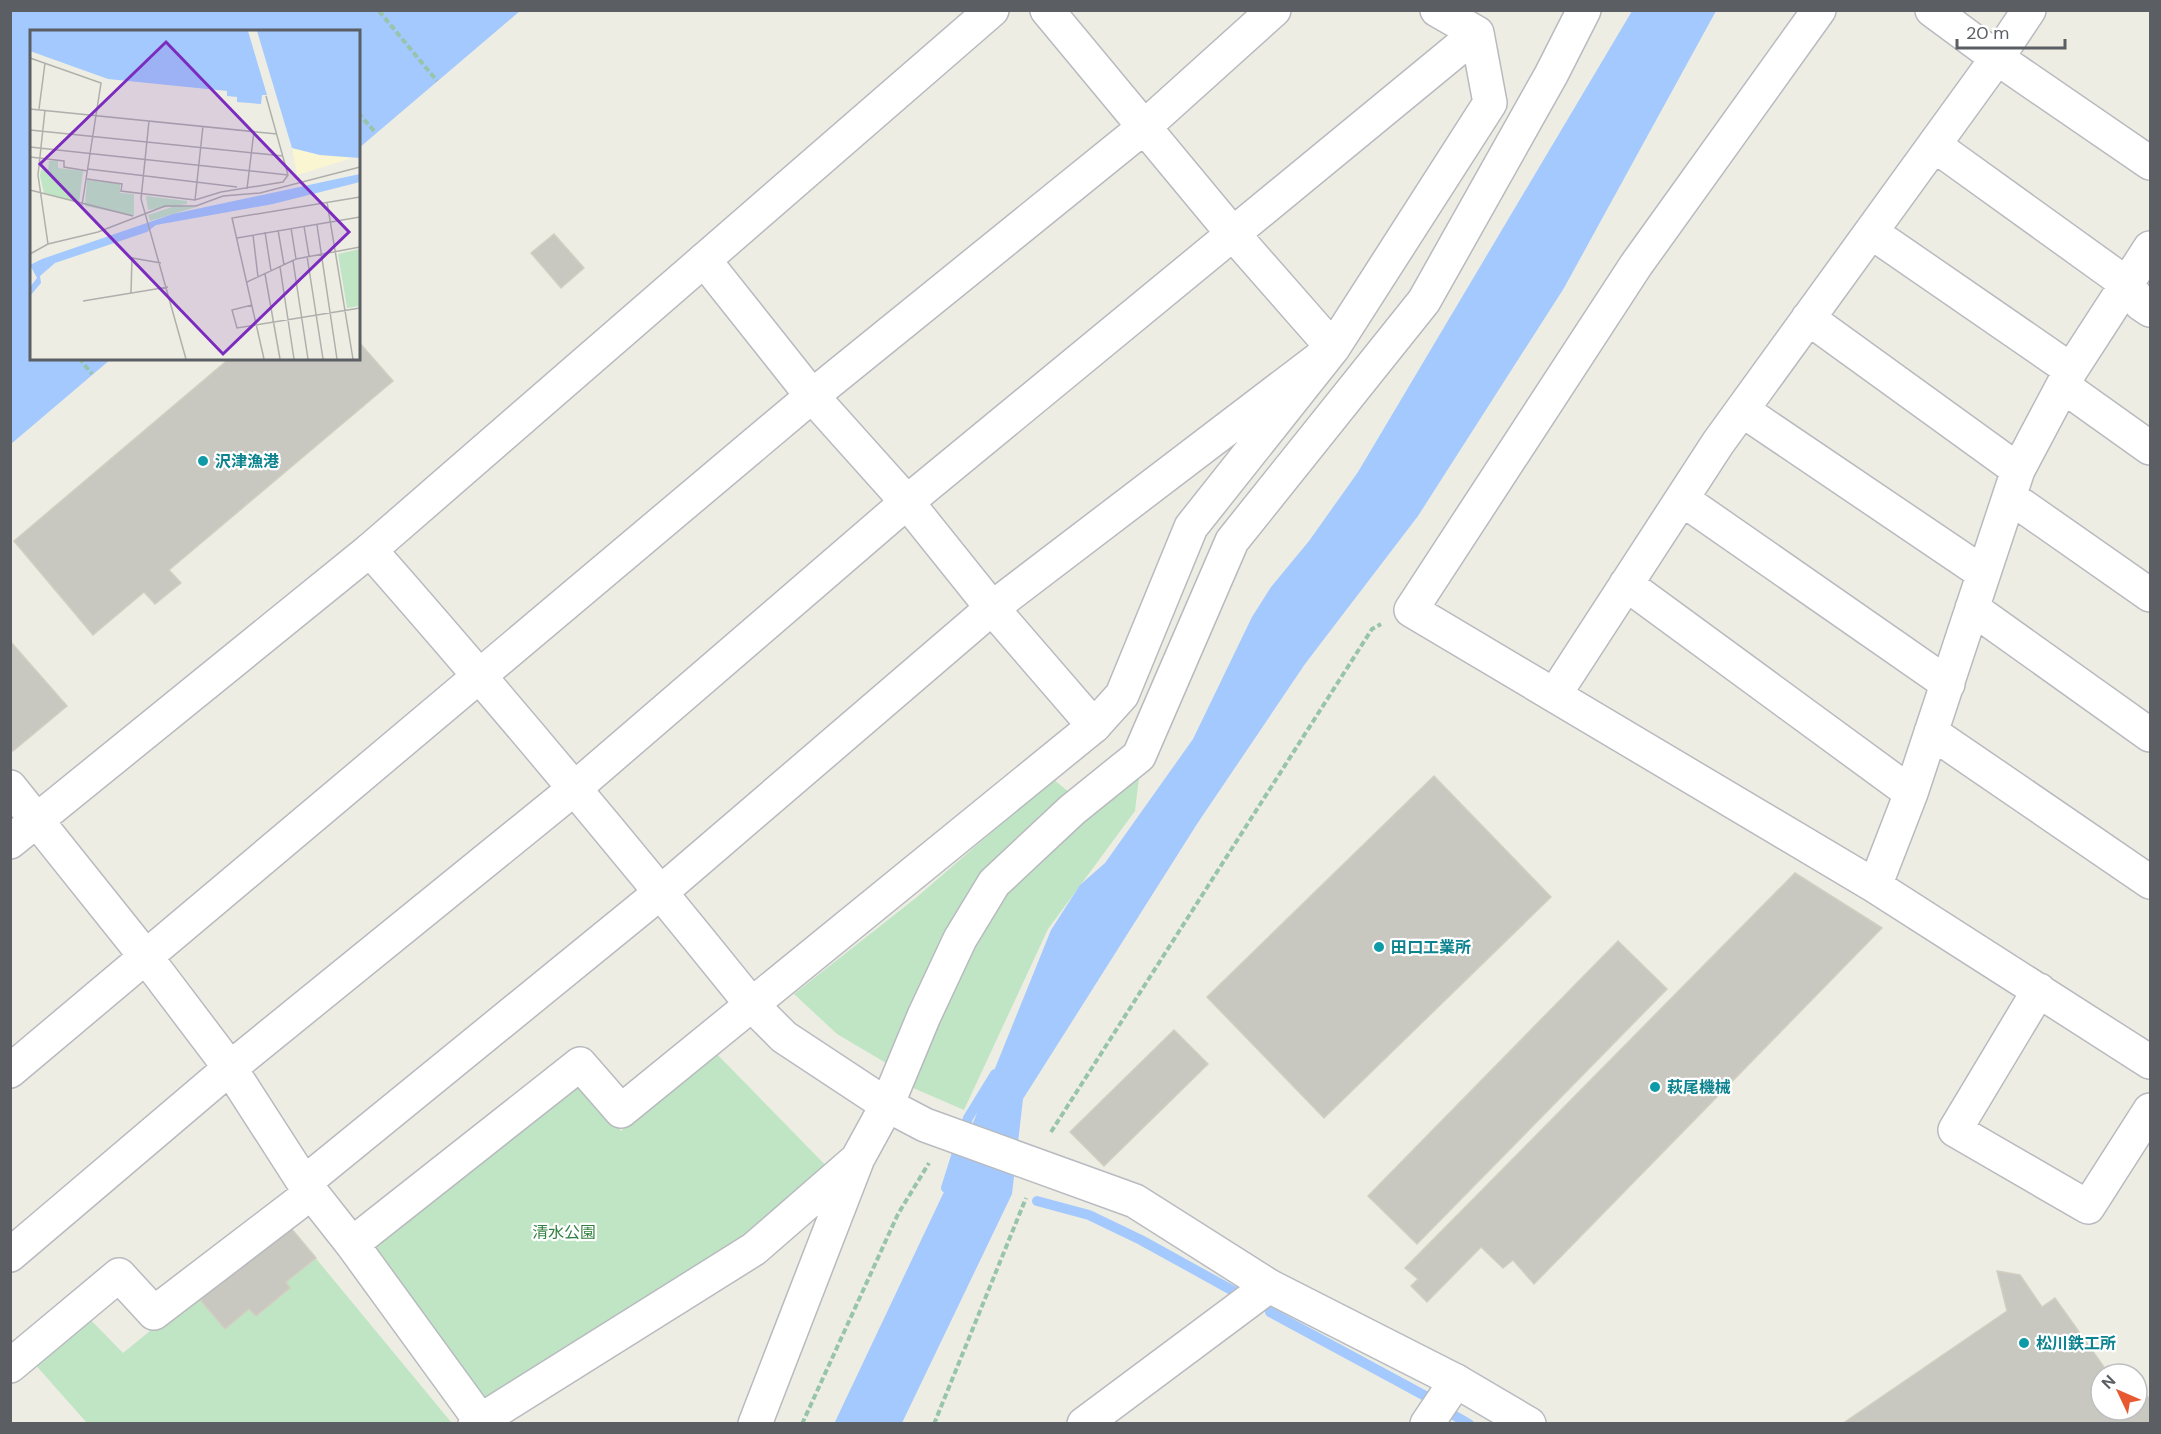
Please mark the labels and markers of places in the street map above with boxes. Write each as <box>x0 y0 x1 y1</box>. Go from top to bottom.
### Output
place label: 沢津漁港 <box>215 451 279 472</box>
marker: 沢津漁港 <box>196 454 210 468</box>
place label: 田口工業所 <box>1391 937 1471 958</box>
marker: 田口工業所 <box>1372 940 1386 954</box>
place label: 萩尾機械 <box>1667 1077 1731 1098</box>
marker: 萩尾機械 <box>1648 1080 1662 1094</box>
place label: 松川鉄工所 <box>2036 1333 2116 1354</box>
marker: 松川鉄工所 <box>2017 1336 2031 1350</box>

